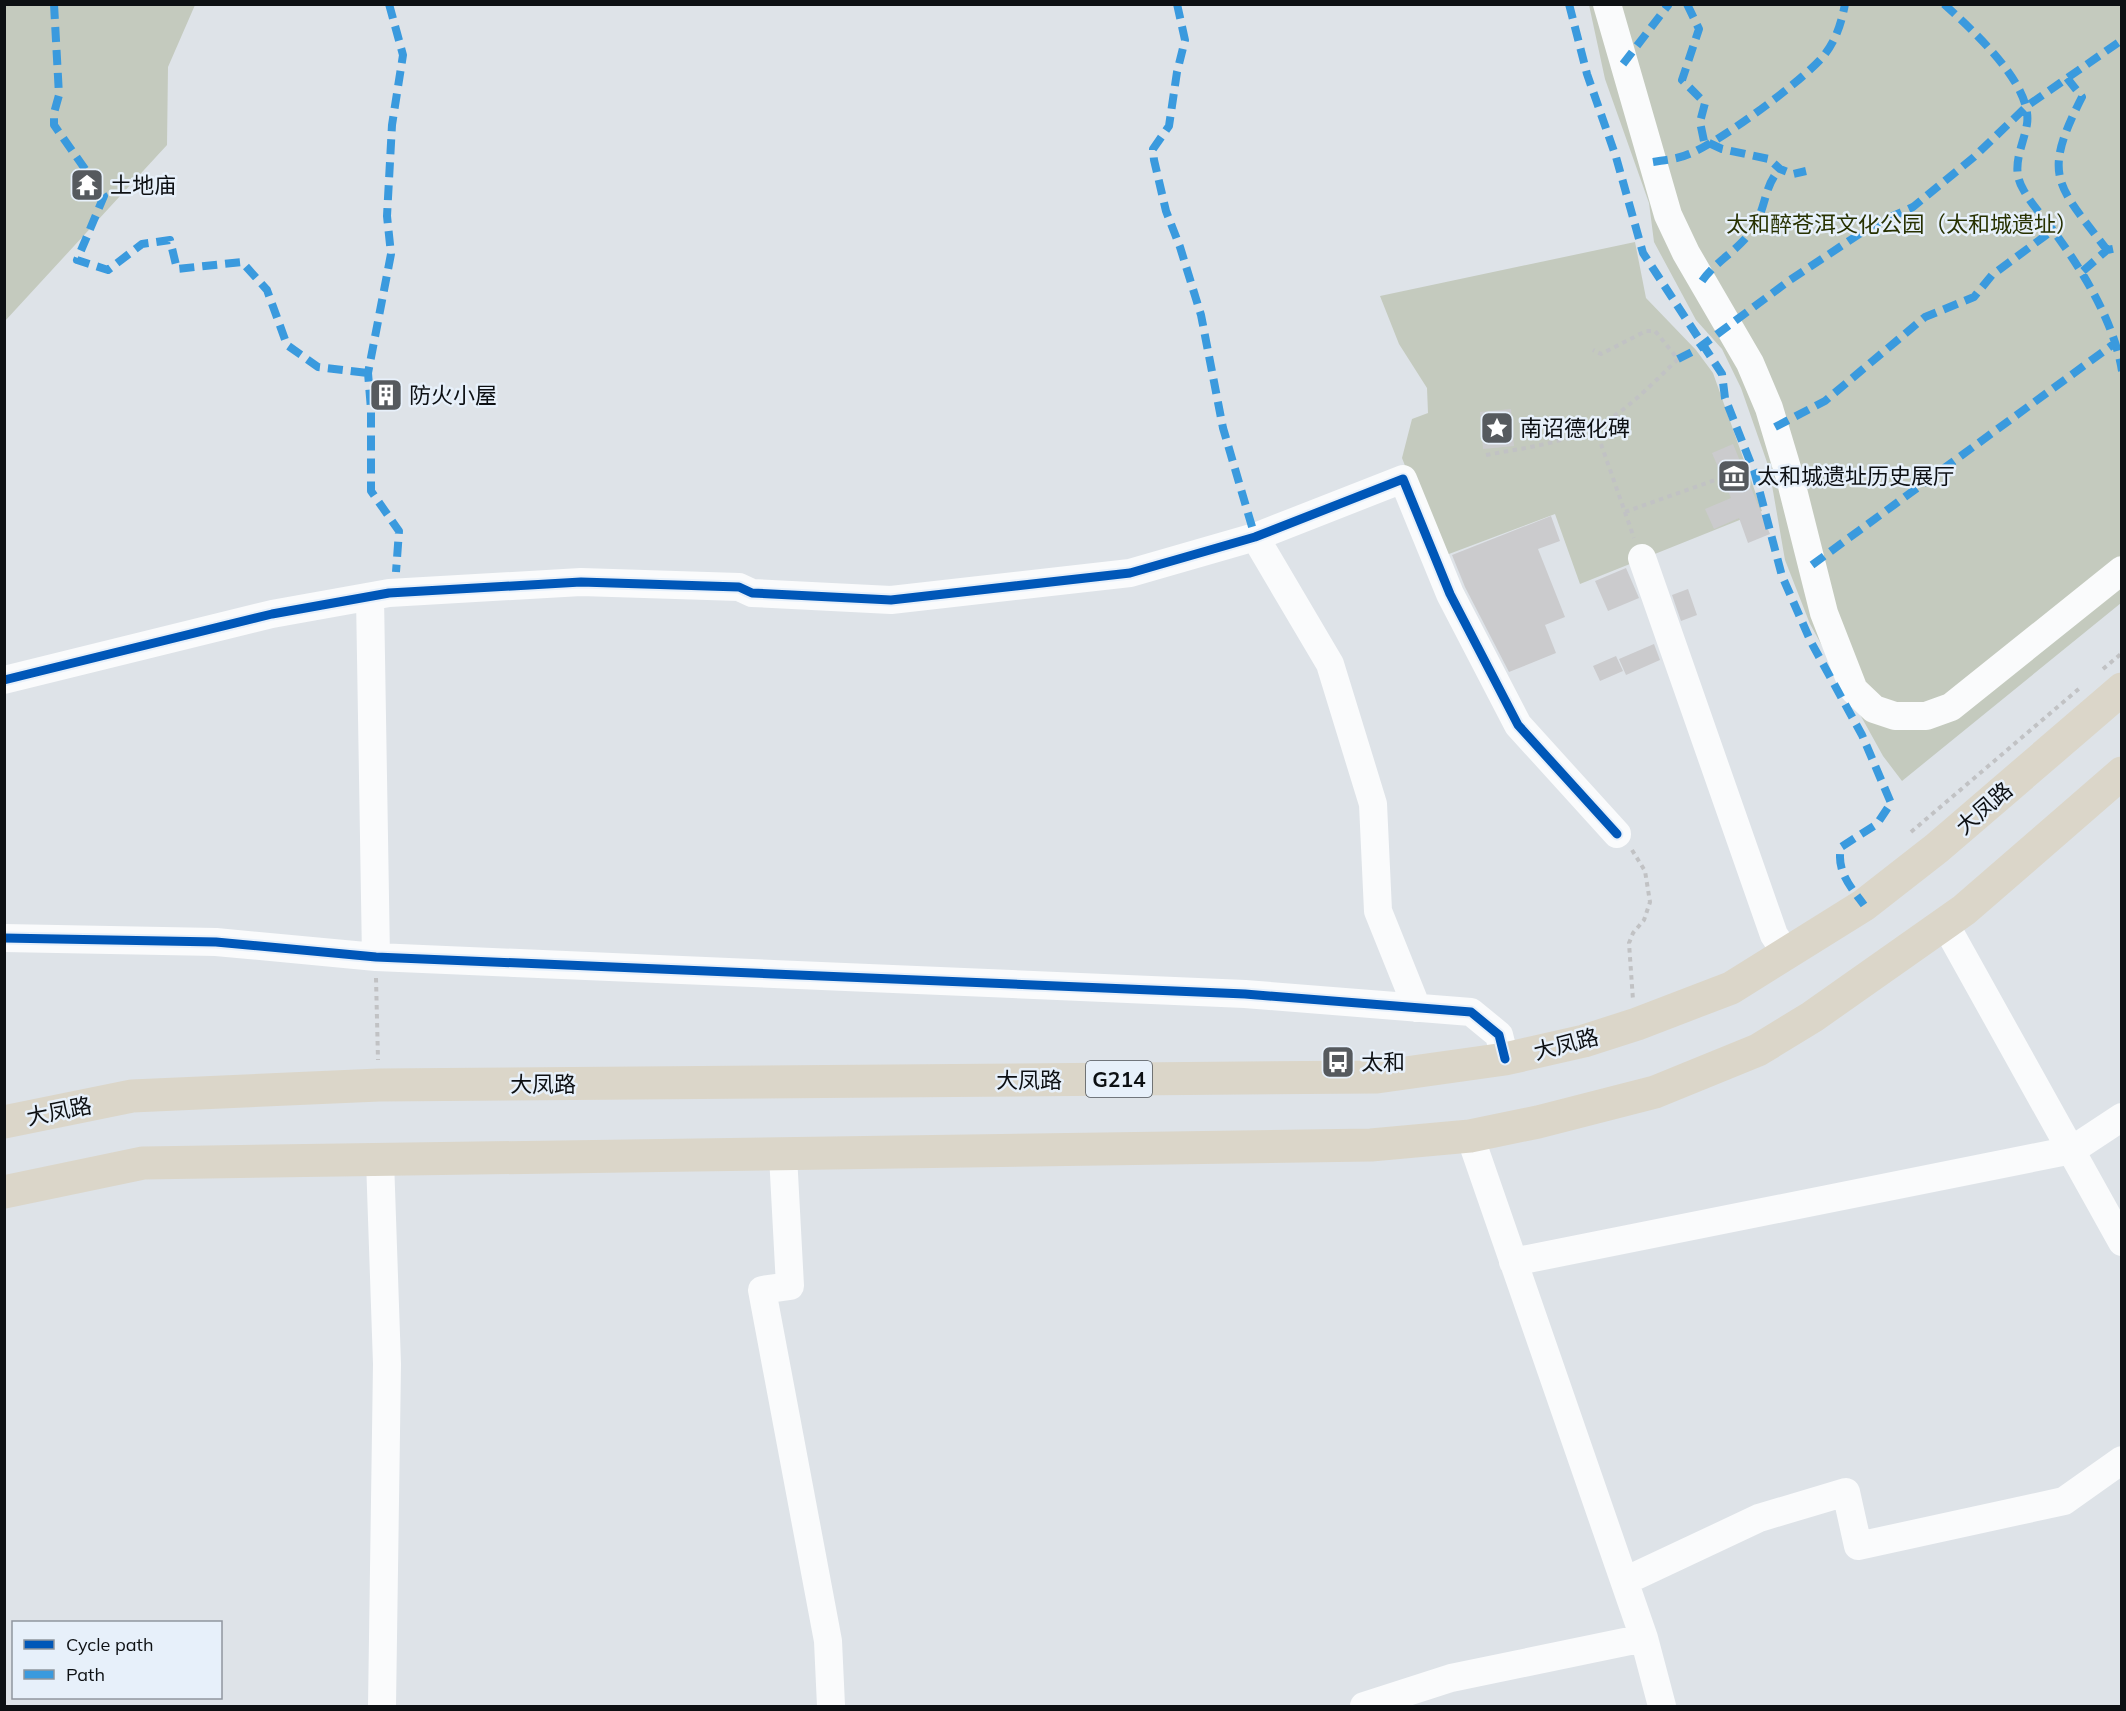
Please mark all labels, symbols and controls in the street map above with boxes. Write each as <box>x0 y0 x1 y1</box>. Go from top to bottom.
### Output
temple icon: 土地庙 <box>69 167 105 203</box>
place label: 土地庙 <box>110 171 176 199</box>
park label: 太和醉苍洱文化公园（太和城遗址） <box>1726 210 2078 238</box>
building icon: 防火小屋 <box>368 377 404 413</box>
place label: 防火小屋 <box>409 381 497 409</box>
place icon: 南诏德化碑 <box>1479 410 1515 446</box>
place label: 南诏德化碑 <box>1520 414 1630 442</box>
museum icon: 太和城遗址历史展厅 <box>1716 458 1752 494</box>
place label: 太和城遗址历史展厅 <box>1757 462 1955 490</box>
street label: 大凤路 <box>1950 776 2018 840</box>
street label: 大凤路 <box>1531 1022 1601 1066</box>
bus stop icon: 太和 <box>1320 1044 1356 1080</box>
place label: 太和 <box>1361 1048 1405 1076</box>
road number: G214 <box>1086 1061 1152 1097</box>
street label: 大凤路 <box>996 1066 1062 1094</box>
street label: 大凤路 <box>510 1070 576 1098</box>
street label: 大凤路 <box>24 1091 94 1131</box>
legend <box>12 1621 222 1699</box>
text: Cycle path <box>66 1633 153 1656</box>
text: Path <box>66 1663 105 1686</box>

